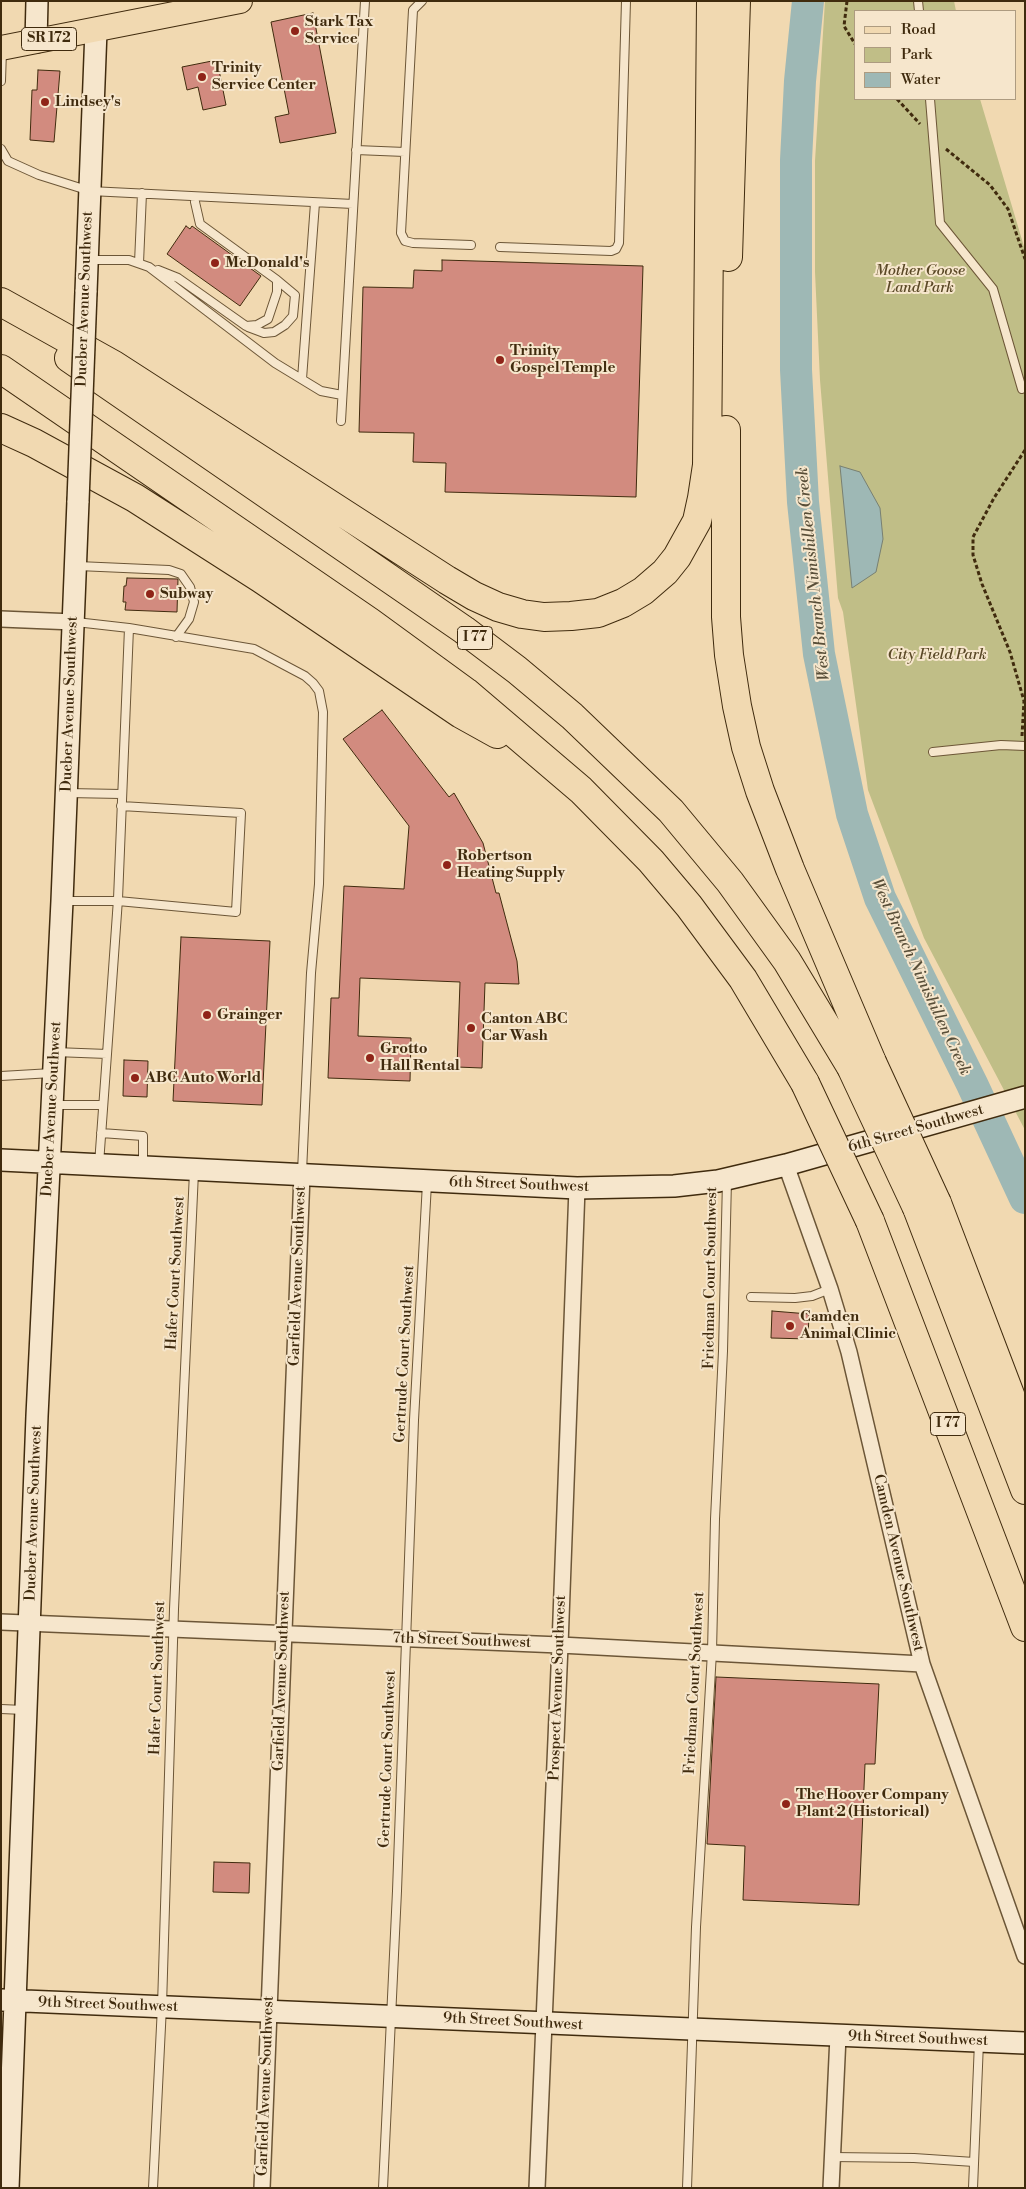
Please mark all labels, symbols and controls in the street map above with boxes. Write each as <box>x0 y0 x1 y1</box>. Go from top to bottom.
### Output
legend <box>854 10 1016 100</box>
place label: Stark Tax Service <box>305 13 373 48</box>
text: Road <box>901 20 936 39</box>
marker: Stark Tax Service <box>289 25 301 37</box>
road number: SR 172 <box>22 28 76 50</box>
text: Park <box>901 45 932 64</box>
place label: Trinity Service Center <box>212 59 316 94</box>
text: Water <box>901 70 940 89</box>
marker: Trinity Service Center <box>196 71 208 83</box>
place label: Lindsey's <box>55 93 121 111</box>
marker: Lindsey's <box>39 96 51 108</box>
street label: Dueber Avenue Southwest <box>73 211 97 387</box>
place label: McDonald's <box>225 254 309 272</box>
marker: McDonald's <box>209 257 221 269</box>
park label: Mother Goose Land Park <box>875 262 965 297</box>
place label: Trinity Gospel Temple <box>510 342 615 377</box>
marker: Trinity Gospel Temple <box>494 354 506 366</box>
water label: West Branch Nimishillen Creek <box>793 466 835 682</box>
place label: Subway <box>160 585 213 603</box>
marker: Subway <box>144 588 156 600</box>
street label: Dueber Avenue Southwest <box>58 616 82 792</box>
road number: I 77 <box>458 626 492 650</box>
park label: City Field Park <box>888 646 986 664</box>
place label: Robertson Heating Supply <box>457 847 565 882</box>
marker: Robertson Heating Supply <box>441 859 453 871</box>
water label: West Branch Nimishillen Creek <box>866 876 974 1078</box>
place label: Grainger <box>217 1006 283 1024</box>
marker: Grainger <box>201 1009 213 1021</box>
place label: Canton ABC Car Wash <box>481 1010 568 1045</box>
street label: Dueber Avenue Southwest <box>38 1021 66 1197</box>
marker: Canton ABC Car Wash <box>465 1022 477 1034</box>
place label: Grotto Hall Rental <box>380 1040 460 1075</box>
marker: Grotto Hall Rental <box>364 1052 376 1064</box>
place label: ABC Auto World <box>145 1069 261 1087</box>
marker: ABC Auto World <box>129 1072 141 1084</box>
street label: 6th Street Southwest <box>846 1101 986 1157</box>
street label: 6th Street Southwest <box>449 1174 589 1196</box>
street label: Garfield Avenue Southwest <box>286 1185 310 1367</box>
street label: Friedman Court Southwest <box>700 1187 722 1369</box>
street label: Hafer Court Southwest <box>163 1196 189 1350</box>
street label: Gertrude Court Southwest <box>391 1265 419 1443</box>
place label: Camden Animal Clinic <box>800 1308 896 1343</box>
marker: Camden Animal Clinic <box>784 1320 796 1332</box>
road number: I 77 <box>930 1412 966 1436</box>
street label: Dueber Avenue Southwest <box>22 1425 46 1601</box>
street label: Camden Avenue Southwest <box>869 1473 927 1653</box>
street label: Garfield Avenue Southwest <box>270 1590 294 1772</box>
street label: Friedman Court Southwest <box>681 1591 709 1775</box>
street label: Prospect Avenue Southwest <box>546 1595 570 1781</box>
street label: Hafer Court Southwest <box>146 1601 170 1755</box>
street label: 7th Street Southwest <box>392 1630 532 1652</box>
street label: Gertrude Court Southwest <box>376 1670 400 1848</box>
place label: The Hoover Company Plant 2 (Historical) <box>796 1786 949 1821</box>
marker: The Hoover Company Plant 2 (Historical) <box>780 1798 792 1810</box>
street label: 9th Street Southwest <box>38 1994 178 2016</box>
street label: Garfield Avenue Southwest <box>254 1995 278 2177</box>
street label: 9th Street Southwest <box>443 2009 583 2035</box>
street label: 9th Street Southwest <box>848 2028 988 2050</box>

